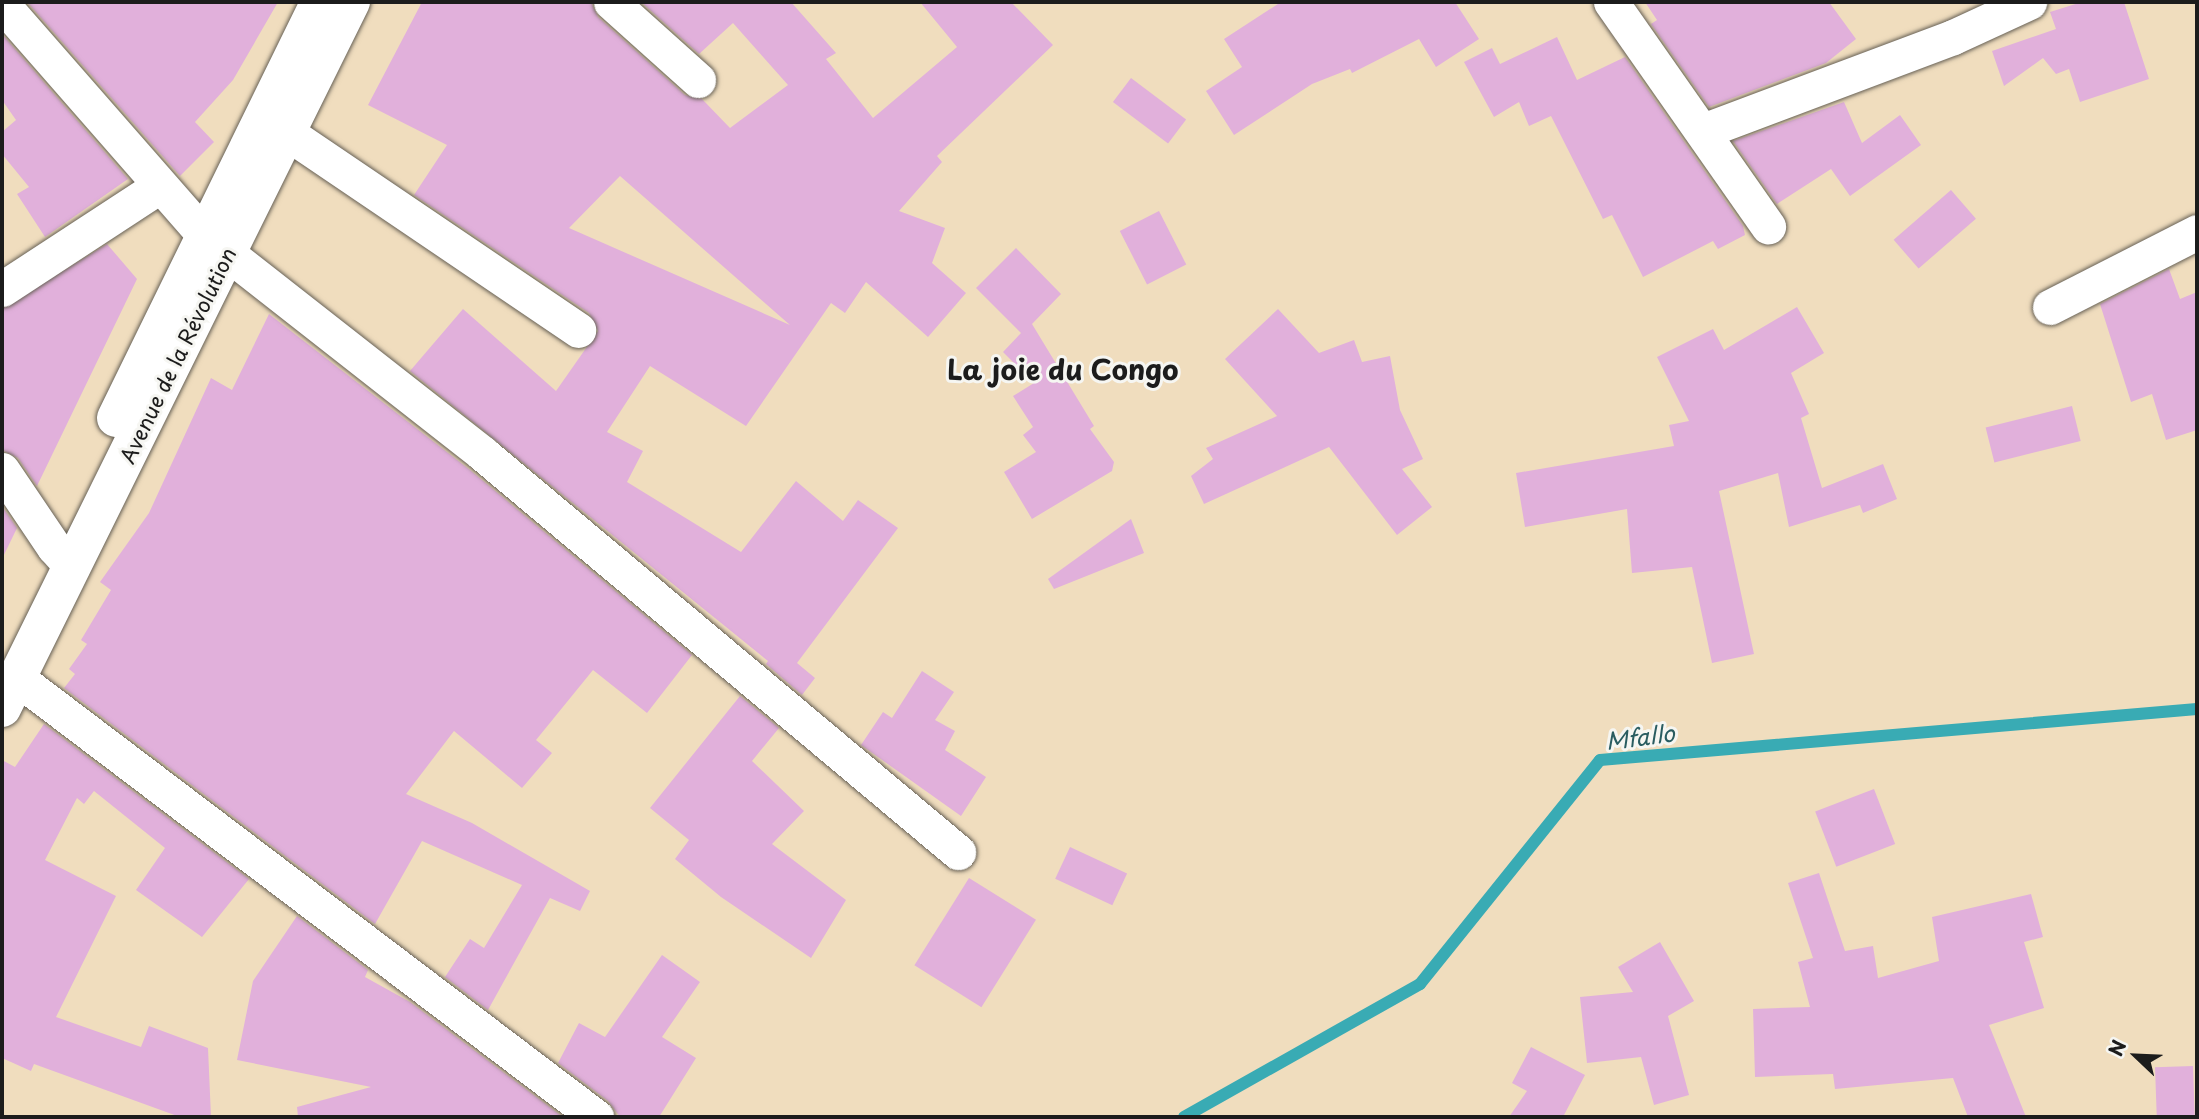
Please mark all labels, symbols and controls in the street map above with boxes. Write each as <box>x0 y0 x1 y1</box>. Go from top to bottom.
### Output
street label: Avenue de la Révolution <box>114 243 240 467</box>
district label: La joie du Congo <box>946 352 1180 386</box>
water label: Mfallo <box>1604 719 1676 755</box>
north arrow <box>2101 1021 2171 1091</box>
text: N <box>2101 1035 2132 1060</box>

